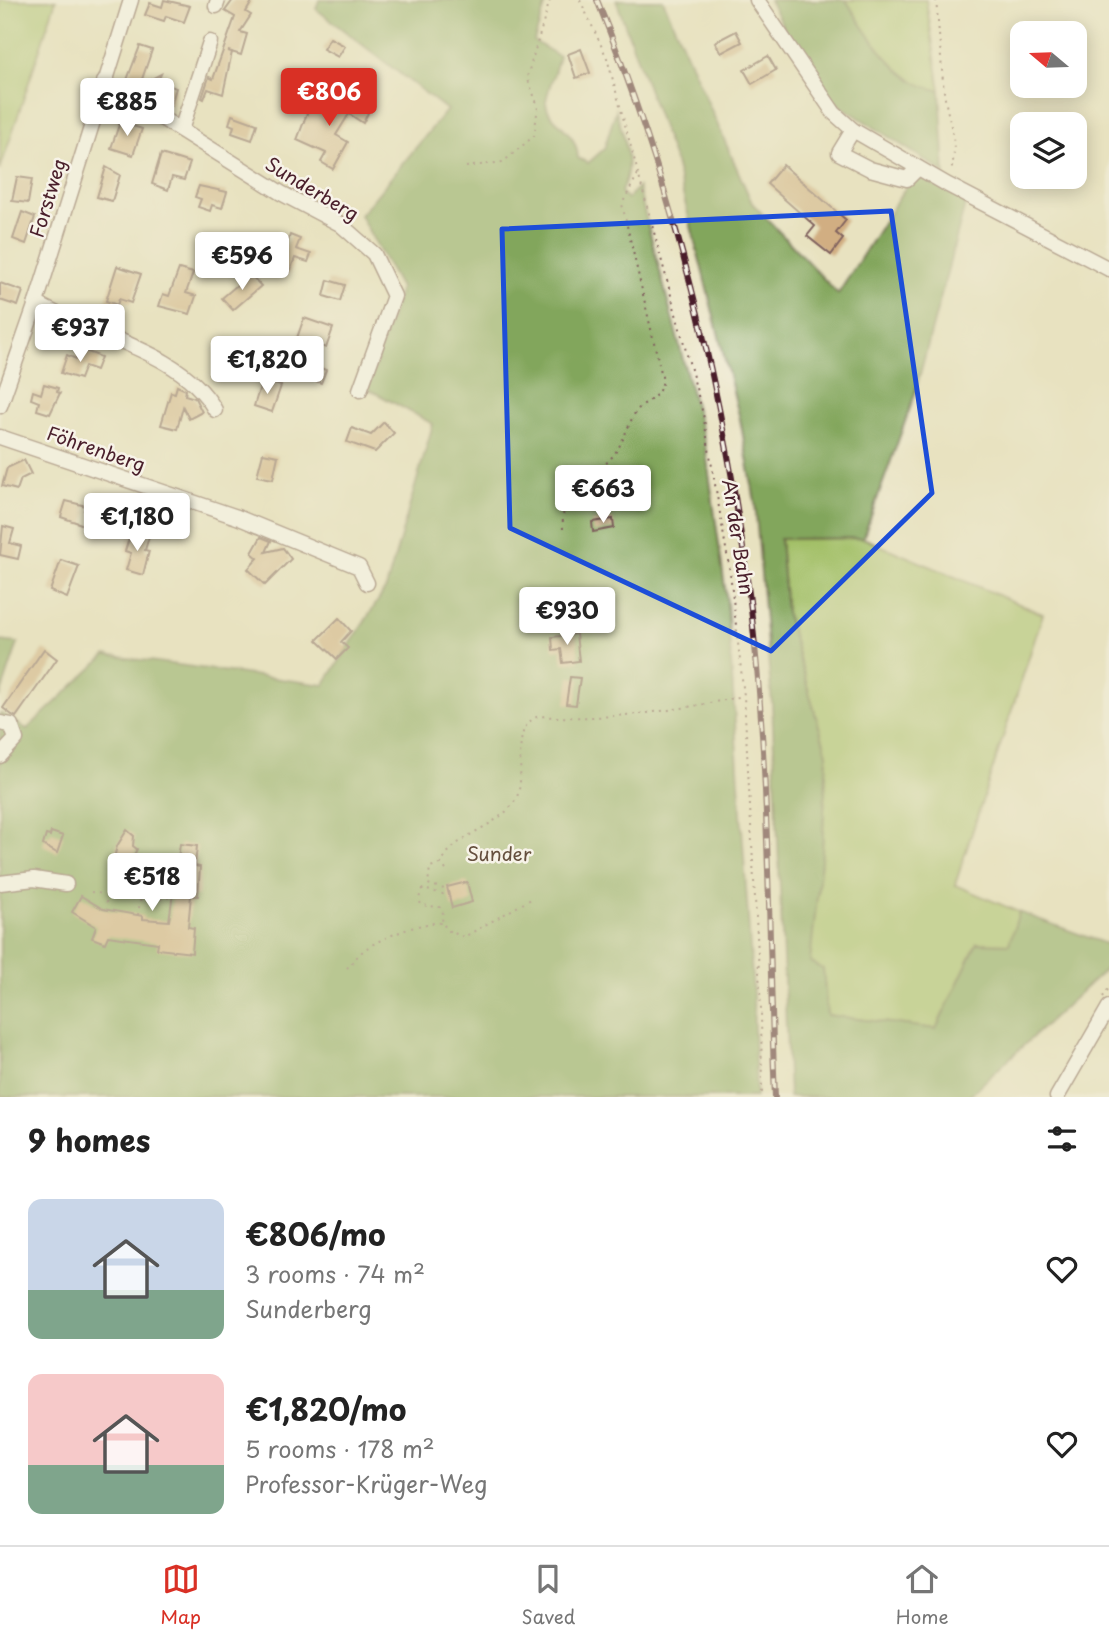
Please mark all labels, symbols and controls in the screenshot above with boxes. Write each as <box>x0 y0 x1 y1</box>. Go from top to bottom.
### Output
north arrow <box>1010 21 1087 98</box>
map controls <box>1010 21 1087 189</box>
pin: €806 <box>288 68 370 128</box>
text: €806 <box>297 73 361 108</box>
pin: €885 <box>86 78 168 138</box>
text: €885 <box>96 83 158 118</box>
button: layers <box>1010 112 1087 189</box>
street label: Sunderberg <box>260 149 365 227</box>
street label: Forstweg <box>22 155 72 241</box>
pin: €596 <box>201 232 283 292</box>
text: €596 <box>211 237 273 272</box>
pin: €937 <box>39 304 121 364</box>
text: €937 <box>51 309 109 344</box>
pin: €1,820 <box>210 336 324 396</box>
text: €1,820 <box>227 341 307 376</box>
street label: Föhrenberg <box>43 418 149 478</box>
pin: €663 <box>562 466 644 525</box>
text: €663 <box>571 470 635 505</box>
street label: An der Bahn <box>716 477 762 597</box>
pin: €1,180 <box>80 494 194 553</box>
text: €1,180 <box>100 498 174 533</box>
pin: €930 <box>526 588 608 647</box>
text: €930 <box>535 592 599 627</box>
park label: Sunder <box>467 839 532 867</box>
pin: €518 <box>111 853 193 913</box>
text: €518 <box>123 858 181 893</box>
text: 9 homes <box>28 1117 150 1162</box>
icon: filters <box>1043 1120 1081 1158</box>
text: €806/mo <box>245 1211 386 1256</box>
icon: home <box>84 1227 168 1311</box>
icon: heart <box>1043 1250 1081 1288</box>
text: 3 rooms · 74 m² <box>245 1256 425 1291</box>
text: Sunderberg <box>245 1291 372 1326</box>
text: €1,820/mo <box>245 1386 406 1431</box>
icon: home <box>84 1402 168 1486</box>
icon: heart <box>1043 1425 1081 1463</box>
text: 5 rooms · 178 m² <box>245 1431 435 1466</box>
text: Professor-Krüger-Weg <box>245 1466 487 1501</box>
tab: Map <box>160 1560 201 1630</box>
tab: Saved <box>521 1560 575 1630</box>
tab: Home <box>896 1560 949 1630</box>

